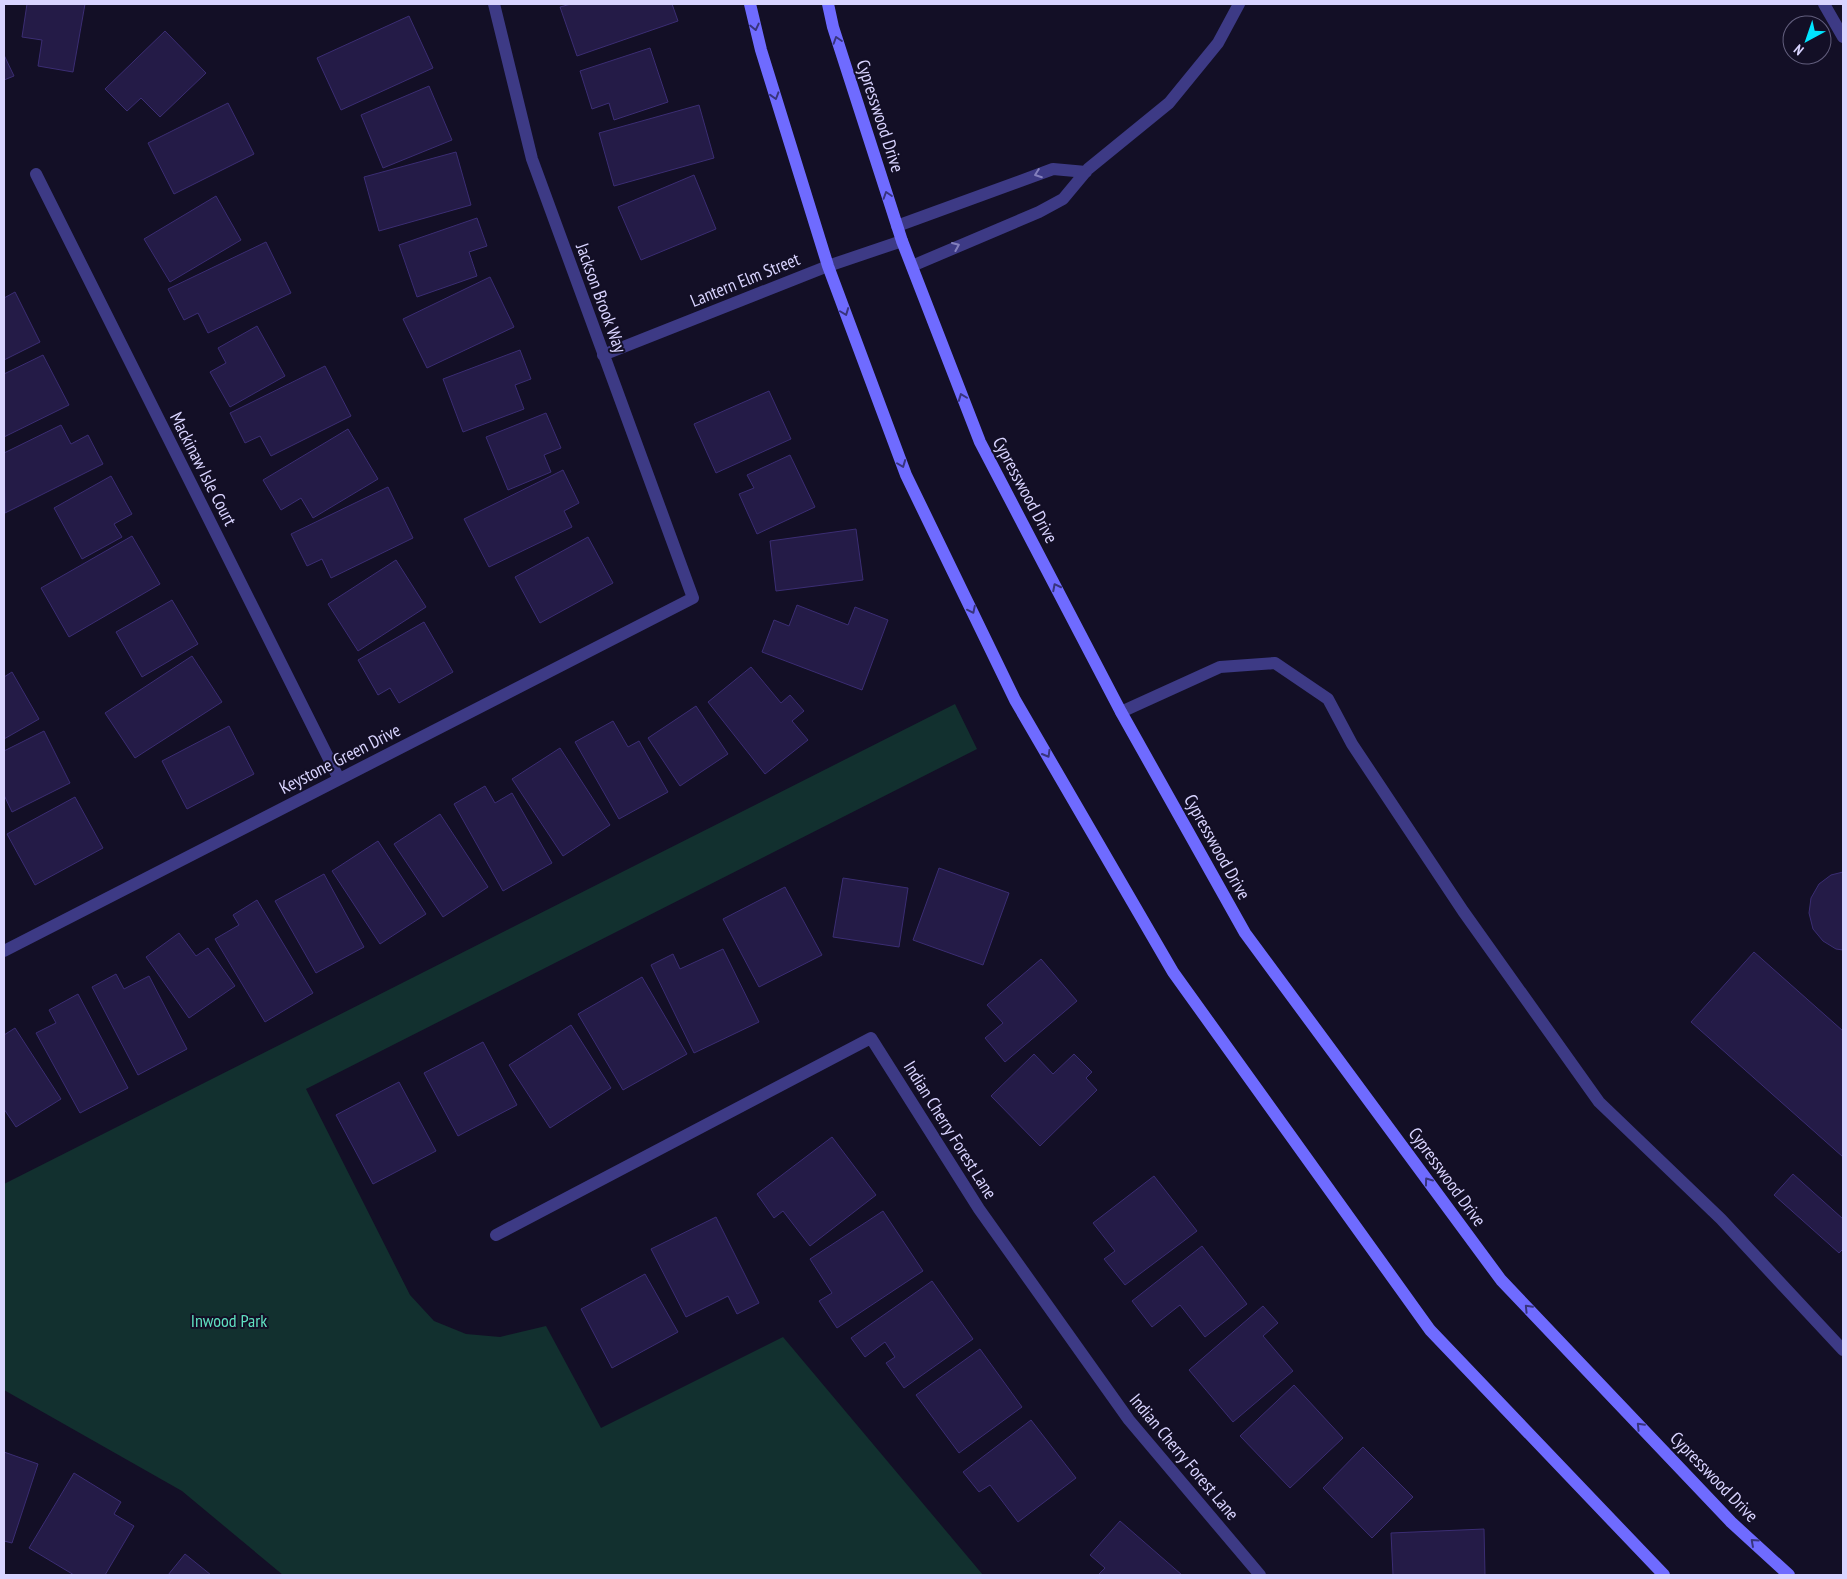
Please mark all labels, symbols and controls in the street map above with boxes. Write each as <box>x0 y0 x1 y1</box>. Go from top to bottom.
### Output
north arrow <box>1782 15 1832 65</box>
one-way arrow <box>750 22 760 31</box>
one-way arrow <box>833 37 843 45</box>
text: N <box>1790 41 1807 59</box>
street label: Cypresswood Drive <box>851 57 909 175</box>
one-way arrow <box>770 91 780 100</box>
one-way arrow <box>1034 168 1043 178</box>
one-way arrow <box>883 191 893 200</box>
street label: Jackson Brook Way <box>571 239 632 356</box>
one-way arrow <box>951 242 960 253</box>
street label: Lantern Elm Street <box>687 247 803 312</box>
one-way arrow <box>839 307 849 315</box>
one-way arrow <box>958 393 969 402</box>
street label: Mackinaw Isle Court <box>165 408 242 530</box>
street label: Cypresswood Drive <box>988 433 1063 547</box>
one-way arrow <box>896 459 906 467</box>
one-way arrow <box>1052 583 1062 592</box>
one-way arrow <box>966 605 976 614</box>
street label: Keystone Green Drive <box>275 718 404 799</box>
one-way arrow <box>1041 749 1051 758</box>
street label: Cypresswood Drive <box>1179 790 1256 904</box>
street label: Indian Cherry Forest Lane <box>899 1056 1002 1203</box>
street label: Cypresswood Drive <box>1404 1123 1491 1231</box>
one-way arrow <box>1425 1177 1434 1187</box>
one-way arrow <box>1525 1305 1534 1314</box>
park label: Inwood Park <box>191 1309 267 1332</box>
street label: Indian Cherry Forest Lane <box>1125 1389 1244 1525</box>
one-way arrow <box>1637 1423 1646 1432</box>
street label: Cypresswood Drive <box>1665 1427 1763 1527</box>
one-way arrow <box>1750 1539 1759 1548</box>

